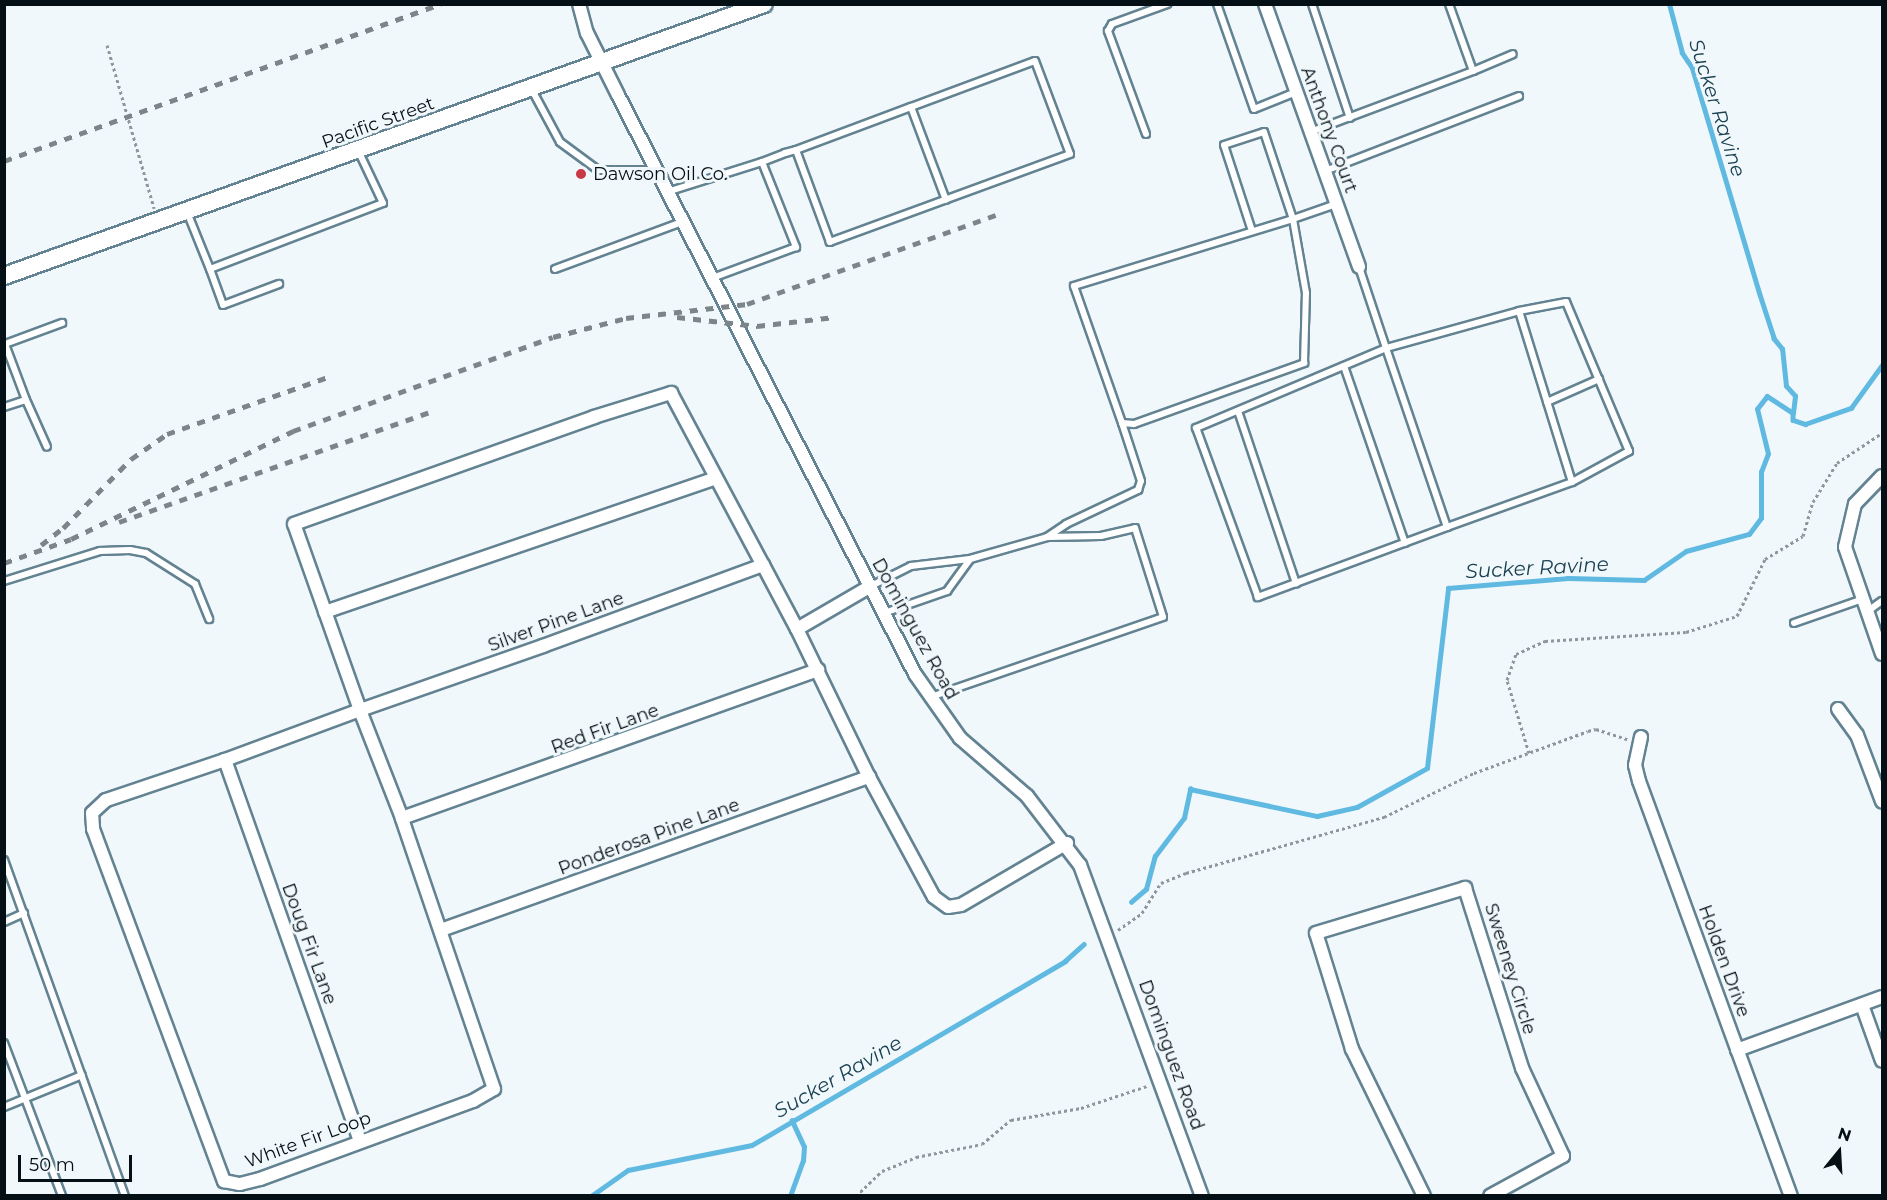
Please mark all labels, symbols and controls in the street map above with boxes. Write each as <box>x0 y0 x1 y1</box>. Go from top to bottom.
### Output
water label: Sucker Ravine <box>1683 36 1751 180</box>
street label: Anthony Court <box>1296 64 1362 196</box>
street label: Pacific Street <box>319 93 437 153</box>
place label: Dawson Oil Co. <box>593 163 728 185</box>
marker: Dawson Oil Co. <box>574 167 588 181</box>
water label: Sucker Ravine <box>1465 552 1609 584</box>
street label: Dominguez Road <box>867 554 963 704</box>
street label: Silver Pine Lane <box>485 587 627 657</box>
street label: Red Fir Lane <box>548 699 662 759</box>
street label: Ponderosa Pine Lane <box>555 794 743 880</box>
street label: Doug Fir Lane <box>277 880 341 1008</box>
street label: Sweeney Circle <box>1480 901 1540 1037</box>
street label: Holden Drive <box>1694 902 1754 1020</box>
street label: Dominguez Road <box>1134 977 1208 1133</box>
water label: Sucker Ravine <box>770 1031 906 1123</box>
street label: White Fir Loop <box>242 1107 374 1173</box>
north arrow <box>1809 1122 1869 1182</box>
text: N <box>1836 1123 1854 1145</box>
scale bar <box>21 1143 135 1181</box>
text: 50 m <box>29 1154 75 1176</box>

